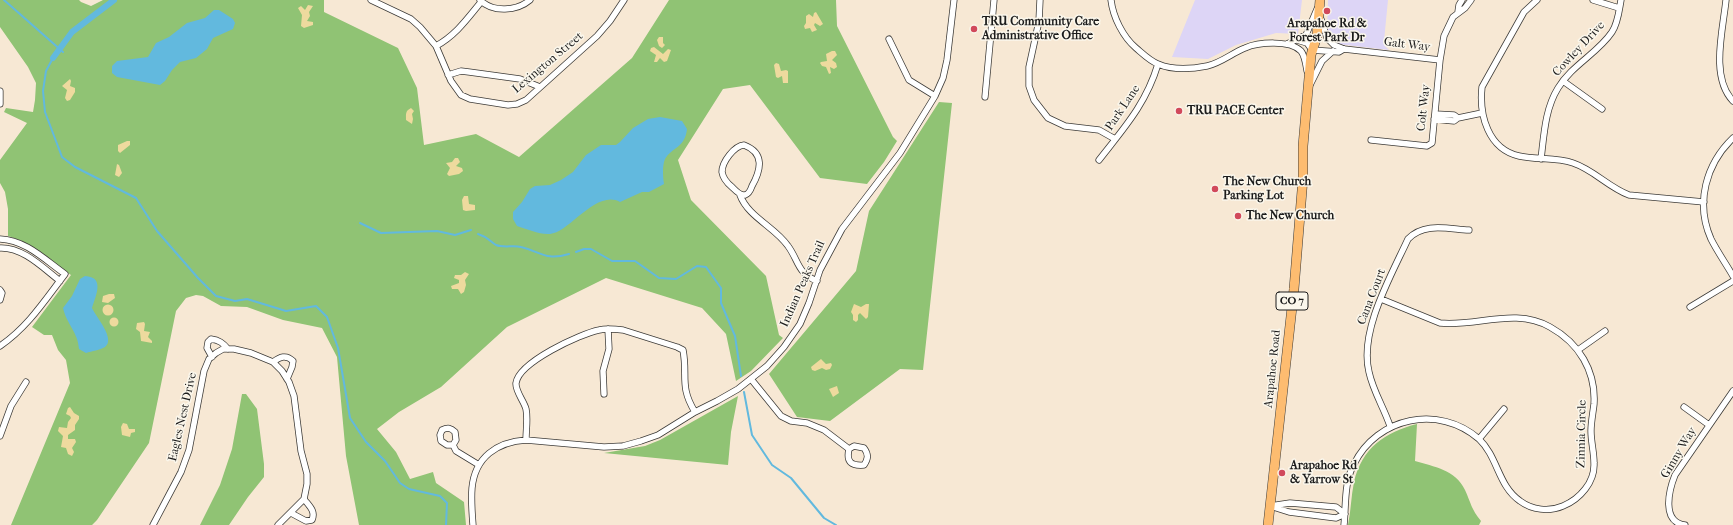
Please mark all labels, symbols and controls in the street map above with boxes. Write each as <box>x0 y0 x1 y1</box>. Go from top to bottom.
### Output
marker: Arapahoe Rd & Forest Park Dr <box>1322 6 1332 16</box>
place label: TRU Community Care Administrative Office <box>982 15 1099 43</box>
place label: Arapahoe Rd & Forest Park Dr <box>1287 17 1367 45</box>
street label: Cowley Drive <box>1550 18 1608 80</box>
marker: TRU Community Care Administrative Office <box>969 24 979 34</box>
street label: Lexington Street <box>510 29 586 97</box>
street label: Galt Way <box>1383 35 1431 55</box>
street label: Park Lane <box>1102 82 1144 134</box>
street label: Colt Way <box>1414 84 1434 132</box>
place label: TRU PACE Center <box>1187 104 1284 118</box>
marker: TRU PACE Center <box>1174 106 1184 116</box>
place label: The New Church Parking Lot <box>1223 175 1311 203</box>
marker: The New Church Parking Lot <box>1210 184 1220 194</box>
place label: The New Church <box>1246 209 1334 223</box>
marker: The New Church <box>1233 211 1243 221</box>
street label: Indian Peaks Trail <box>777 239 829 329</box>
street label: Cana Court <box>1355 267 1389 327</box>
road number: CO 7 <box>1276 292 1308 310</box>
street label: Arapahoe Road <box>1262 329 1284 409</box>
street label: Eagles Nest Drive <box>166 371 200 463</box>
street label: Zinnia Circle <box>1574 400 1590 468</box>
street label: Ginny Way <box>1658 425 1700 481</box>
place label: Arapahoe Rd & Yarrow St <box>1290 459 1357 487</box>
marker: Arapahoe Rd & Yarrow St <box>1277 468 1287 478</box>

